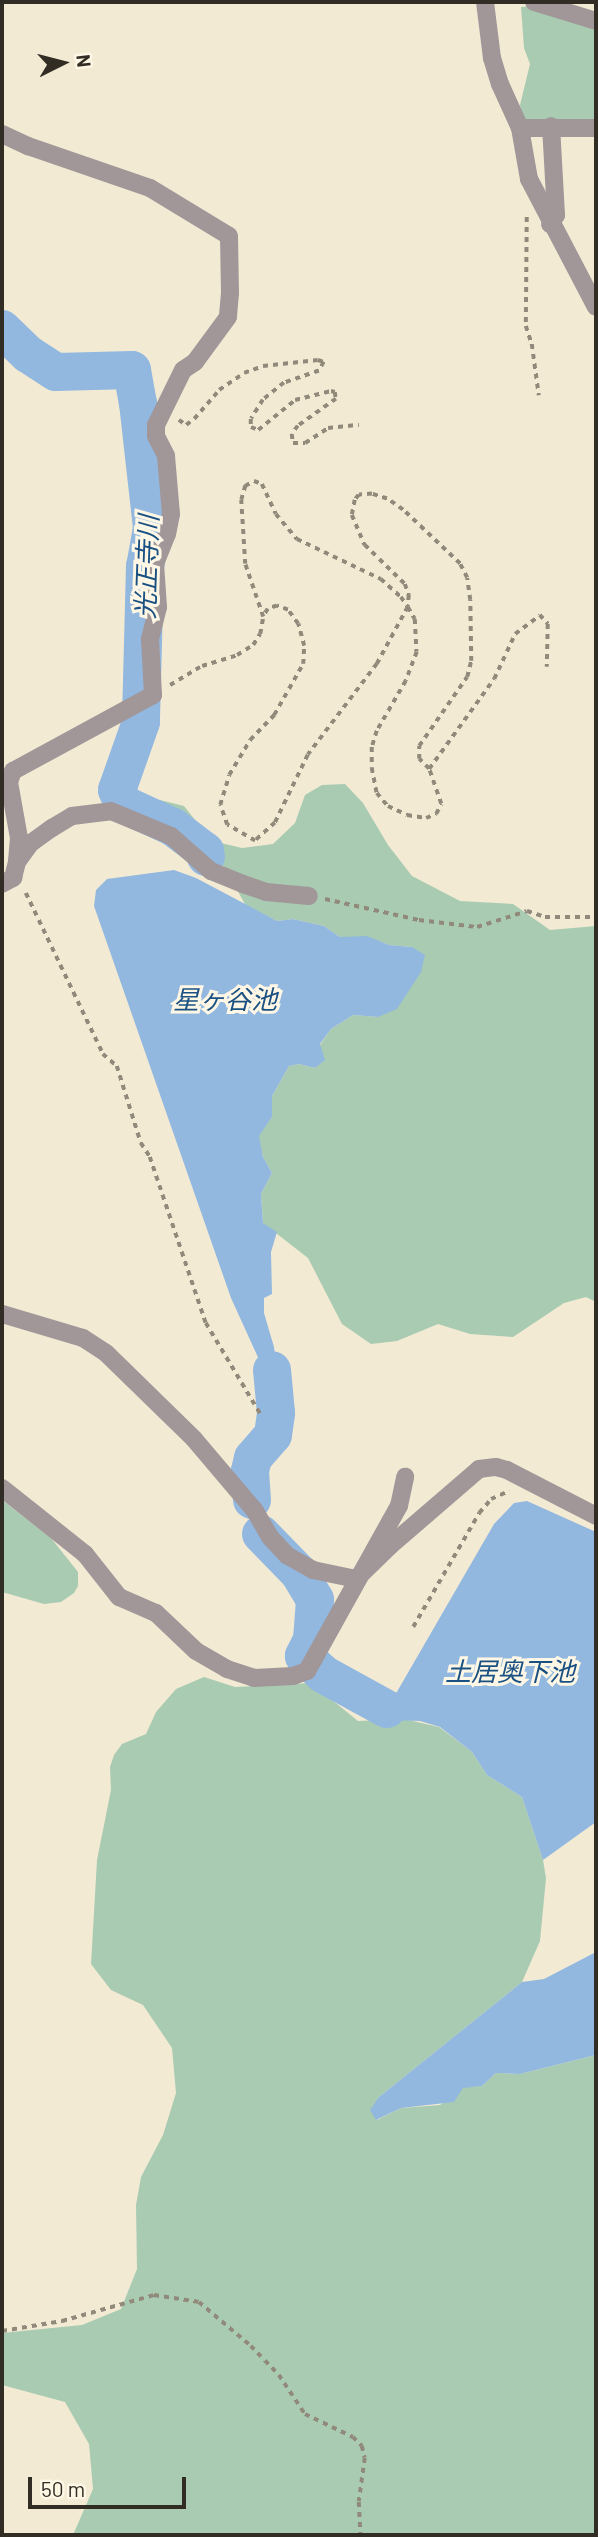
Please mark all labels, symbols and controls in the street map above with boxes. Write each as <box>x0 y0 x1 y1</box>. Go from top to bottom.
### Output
north arrow <box>28 28 98 98</box>
text: N <box>72 53 96 68</box>
water label: 光正寺川 <box>129 514 163 620</box>
water label: 星ヶ谷池 <box>173 983 277 1015</box>
water label: 土居奥下池 <box>445 1655 575 1687</box>
scale bar <box>32 2464 189 2508</box>
text: 50 m <box>41 2476 85 2501</box>

